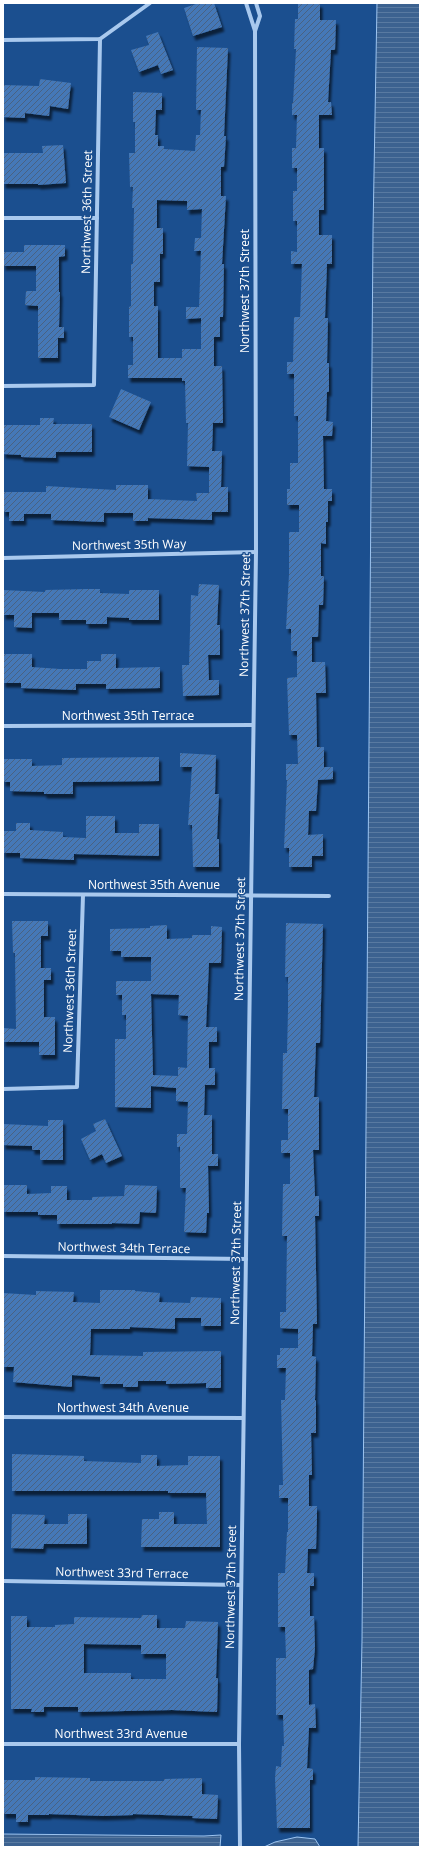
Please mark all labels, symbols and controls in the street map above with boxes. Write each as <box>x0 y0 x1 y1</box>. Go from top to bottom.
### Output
street label: Northwest 36th Street <box>77 150 96 274</box>
street label: Northwest 37th Street <box>236 229 253 353</box>
street label: Northwest 35th Way <box>72 535 187 554</box>
street label: Northwest 37th Street <box>235 553 254 677</box>
street label: Northwest 35th Terrace <box>62 707 195 724</box>
street label: Northwest 35th Avenue <box>88 876 220 893</box>
street label: Northwest 37th Street <box>230 877 249 1001</box>
street label: Northwest 36th Street <box>59 929 80 1053</box>
street label: Northwest 37th Street <box>226 1201 245 1325</box>
street label: Northwest 34th Terrace <box>58 1238 191 1257</box>
street label: Northwest 34th Avenue <box>57 1399 189 1416</box>
street label: Northwest 37th Street <box>221 1525 240 1649</box>
street label: Northwest 33rd Terrace <box>55 1563 189 1582</box>
street label: Northwest 33rd Avenue <box>55 1725 188 1742</box>

